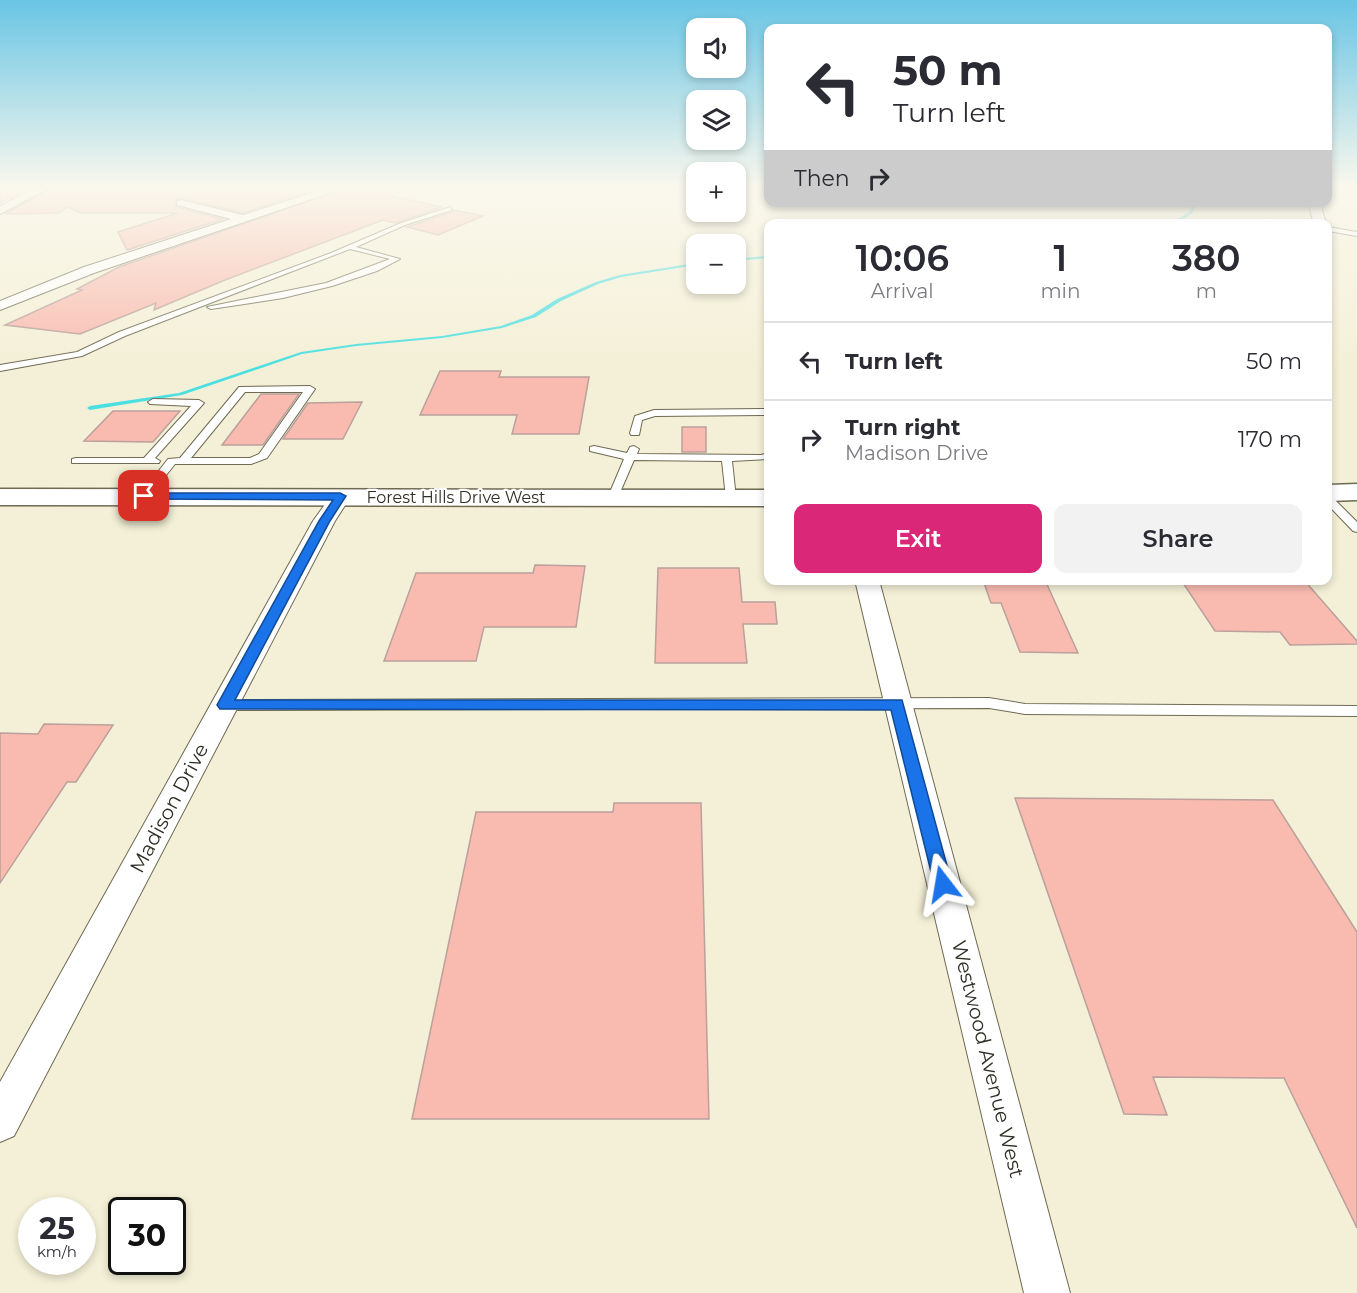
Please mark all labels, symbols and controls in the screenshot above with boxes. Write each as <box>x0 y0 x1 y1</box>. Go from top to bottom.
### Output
map controls <box>686 18 746 294</box>
button: sound <box>686 18 746 78</box>
text: 50 m <box>893 44 1002 96</box>
icon: left <box>794 48 872 126</box>
button: layers <box>686 90 746 150</box>
text: Turn left <box>893 96 1006 129</box>
button: + <box>686 162 746 222</box>
icon: right <box>862 162 895 195</box>
text: Then <box>794 165 850 192</box>
button: − <box>686 234 746 294</box>
text: 10:06 <box>855 236 949 280</box>
text: 1 <box>1054 236 1067 280</box>
text: 380 <box>1172 236 1241 280</box>
text: Arrival <box>871 279 934 303</box>
text: min <box>1040 279 1081 303</box>
text: m <box>1196 279 1217 303</box>
icon: left <box>794 345 827 378</box>
text: Turn left <box>845 348 943 375</box>
text: 50 m <box>1246 348 1302 375</box>
text: Turn right <box>845 414 960 441</box>
icon: right <box>794 423 827 456</box>
text: 170 m <box>1238 426 1302 453</box>
text: Madison Drive <box>845 441 988 465</box>
pin <box>118 470 169 521</box>
icon: arrive <box>127 479 160 512</box>
street label: Forest Hills Drive West <box>366 488 546 507</box>
button: Exit <box>794 504 1042 573</box>
button: Share <box>1054 504 1302 573</box>
street label: Madison Drive <box>125 739 213 877</box>
position arrow <box>911 852 975 916</box>
street label: Westwood Avenue West <box>947 938 1029 1180</box>
speed limit sign: 30 <box>108 1197 186 1275</box>
text: 25 <box>39 1210 75 1247</box>
text: km/h <box>37 1242 77 1261</box>

